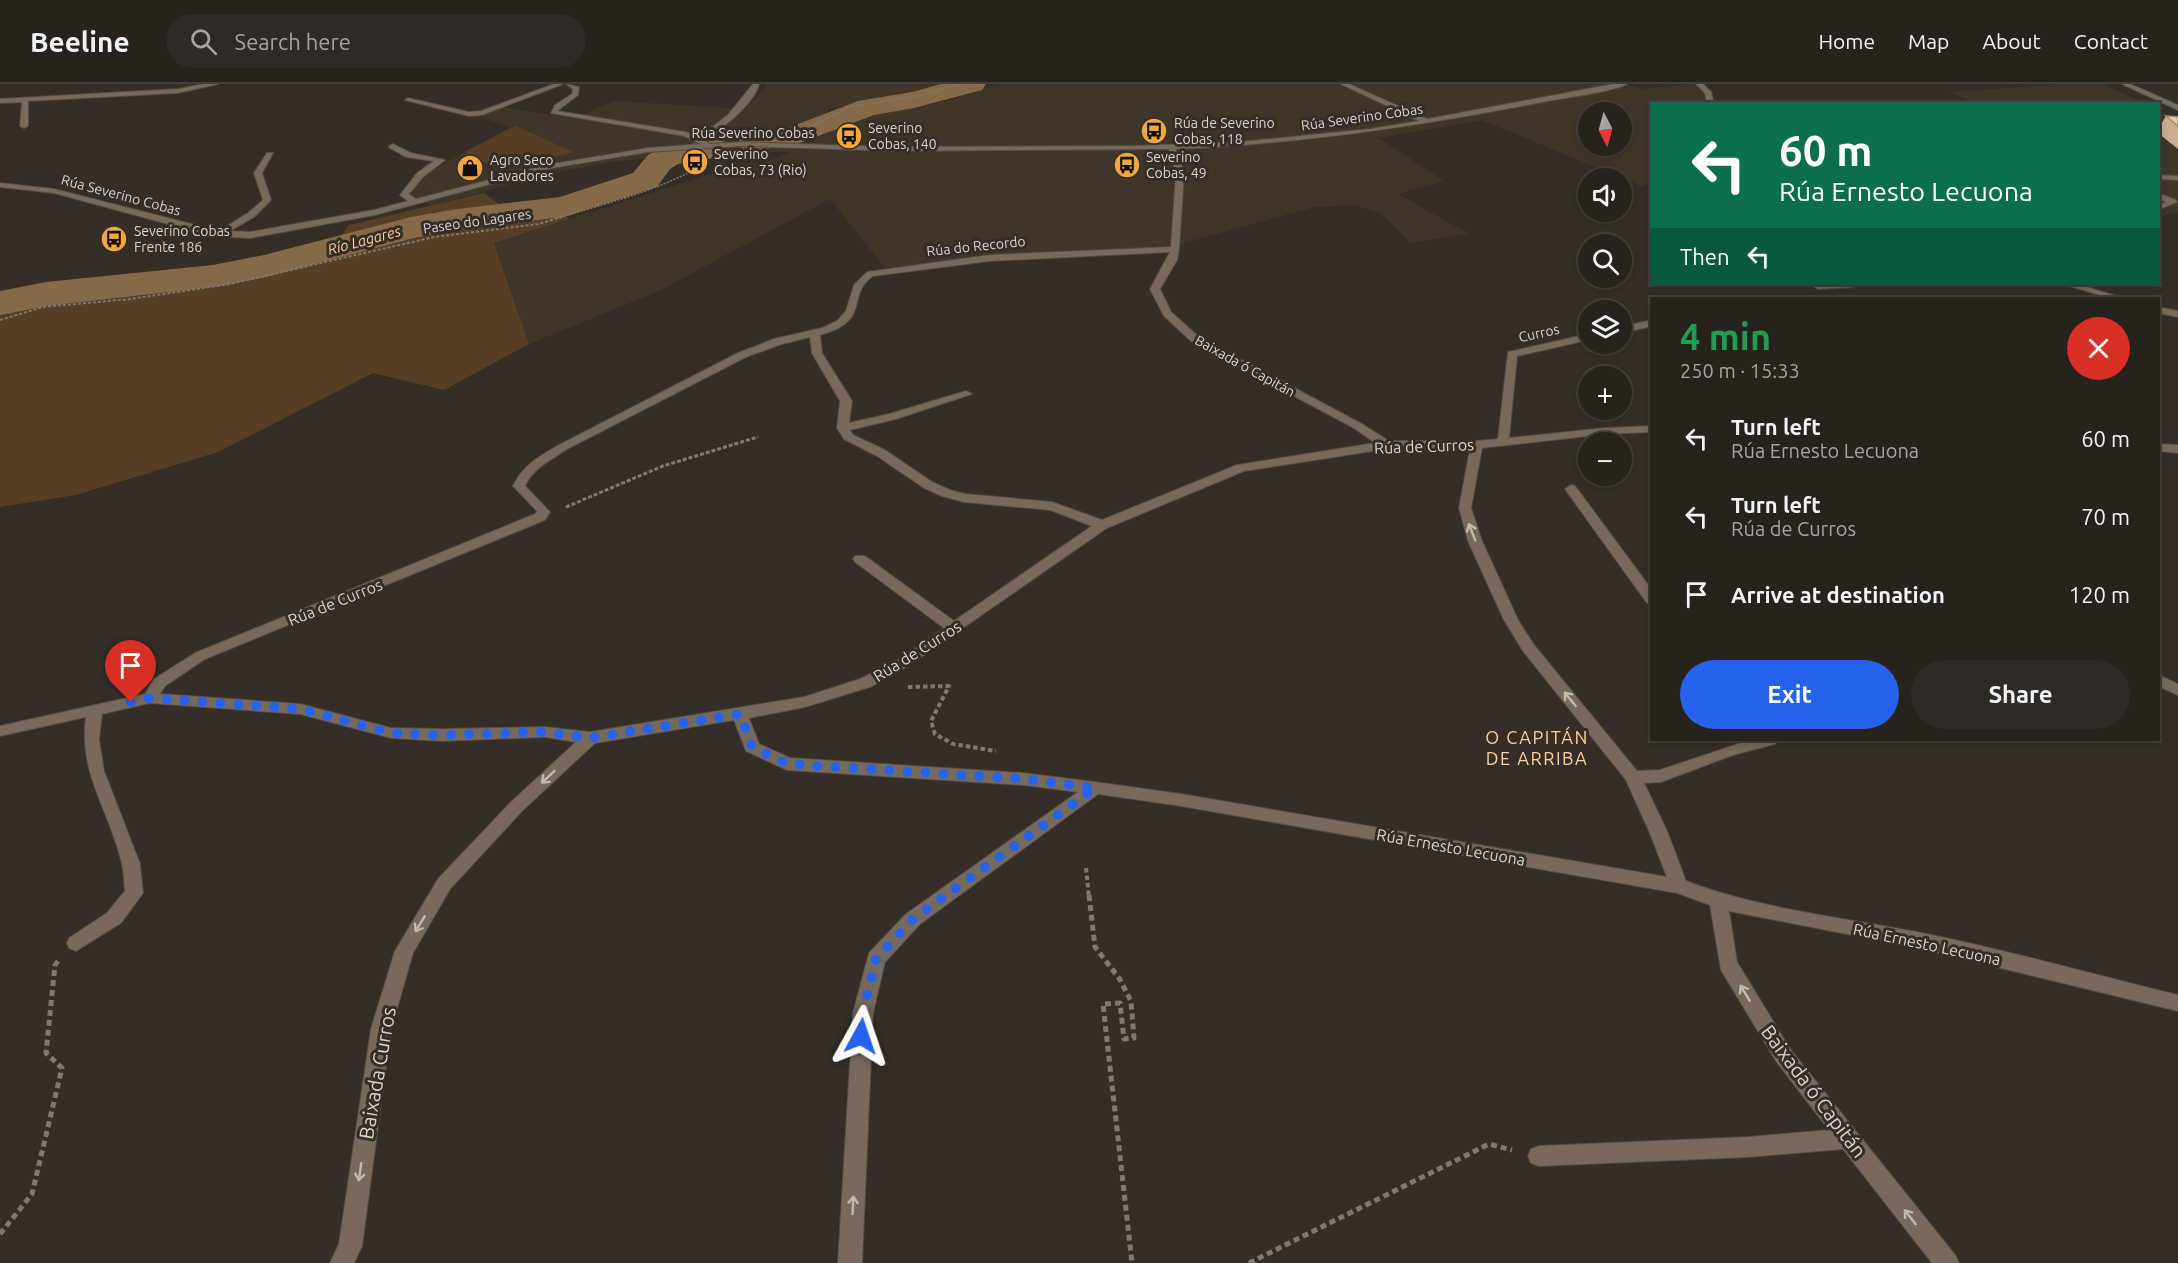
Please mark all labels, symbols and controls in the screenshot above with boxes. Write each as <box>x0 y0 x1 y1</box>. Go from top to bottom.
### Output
search box <box>166 14 586 68</box>
icon: search <box>187 25 220 58</box>
text: Beeline <box>30 26 130 57</box>
text: Search here <box>235 29 351 54</box>
text: Home <box>1818 29 1875 53</box>
text: Map <box>1908 29 1949 53</box>
text: About <box>1982 29 2041 53</box>
text: Contact <box>2074 29 2148 53</box>
street label: Rúa Severino Cobas <box>1300 101 1424 133</box>
north arrow <box>1578 102 1632 156</box>
map controls <box>1578 102 1632 486</box>
place label: Rúa de Severino Cobas, 118 <box>1174 115 1275 147</box>
bus stop icon: Rúa de Severino Cobas, 118 <box>1139 116 1169 146</box>
place label: Severino Cobas, 140 <box>868 120 937 152</box>
bus stop icon: Severino Cobas, 140 <box>834 121 864 151</box>
street label: Rúa Severino Cobas <box>691 125 815 141</box>
icon: left <box>1680 126 1758 204</box>
text: 60 m <box>1779 127 1873 174</box>
place label: Severino Cobas, 73 (Rio) <box>714 146 807 178</box>
bus stop icon: Severino Cobas, 73 (Rio) <box>680 147 710 177</box>
place label: Severino Cobas, 49 <box>1146 149 1207 181</box>
bus stop icon: Severino Cobas, 49 <box>1112 150 1142 180</box>
place label: Agro Seco Lavadores <box>490 152 554 184</box>
shop icon: Agro Seco Lavadores <box>455 153 485 183</box>
button: sound <box>1578 168 1632 222</box>
street label: Rúa Severino Cobas <box>60 171 182 219</box>
text: Rúa Ernesto Lecuona <box>1779 176 2033 206</box>
street label: Paseo do Lagares <box>422 205 532 237</box>
water label: Río Lagares <box>325 222 403 258</box>
place label: Severino Cobas Frente 186 <box>134 223 230 255</box>
bus stop icon: Severino Cobas Frente 186 <box>99 224 129 254</box>
street label: Rúa do Recordo <box>926 233 1026 259</box>
button: search <box>1578 234 1632 288</box>
icon: left <box>1742 240 1775 273</box>
text: Then <box>1680 244 1730 269</box>
button: layers <box>1578 300 1632 354</box>
text: 4 min <box>1680 316 1771 357</box>
button: close <box>2067 317 2130 380</box>
street label: Curros <box>1517 321 1561 345</box>
street label: Baixada ó Capitán <box>1192 332 1298 400</box>
text: 250 m · 15:33 <box>1680 359 1800 382</box>
button: + <box>1578 366 1632 420</box>
text: Turn left <box>1731 414 1821 439</box>
icon: left <box>1680 422 1713 455</box>
text: 60 m <box>2081 426 2130 451</box>
button: − <box>1578 432 1632 486</box>
street label: Rúa de Curros <box>1374 435 1474 457</box>
text: Rúa Ernesto Lecuona <box>1731 439 1919 462</box>
text: Turn left <box>1731 492 1821 517</box>
icon: left <box>1680 500 1713 533</box>
text: 70 m <box>2081 504 2130 529</box>
text: Rúa de Curros <box>1731 517 1856 540</box>
one-way arrow <box>1466 524 1477 542</box>
street label: Rúa de Curros <box>285 575 385 629</box>
icon: arrive <box>1680 578 1713 611</box>
text: Arrive at destination <box>1731 582 1945 607</box>
text: 120 m <box>2069 582 2130 607</box>
street label: Rúa de Curros <box>870 617 964 685</box>
pin <box>105 640 156 702</box>
icon: arrive <box>114 649 147 682</box>
button: Exit <box>1680 660 1899 729</box>
button: Share <box>1911 660 2130 729</box>
one-way arrow <box>1563 691 1576 707</box>
district label: O CAPITÁN DE ARRIBA <box>1485 726 1589 768</box>
one-way arrow <box>540 770 555 785</box>
street label: Rúa Ernesto Lecuona <box>1375 825 1527 869</box>
one-way arrow <box>413 915 425 932</box>
street label: Rúa Ernesto Lecuona <box>1852 920 2002 968</box>
one-way arrow <box>1739 985 1751 1002</box>
position arrow <box>829 1004 893 1068</box>
street label: Baixada Curros <box>354 1005 400 1141</box>
street label: Baixada ó Capitán <box>1757 1020 1871 1162</box>
one-way arrow <box>355 1162 366 1182</box>
one-way arrow <box>847 1195 858 1215</box>
one-way arrow <box>1904 1209 1917 1225</box>

